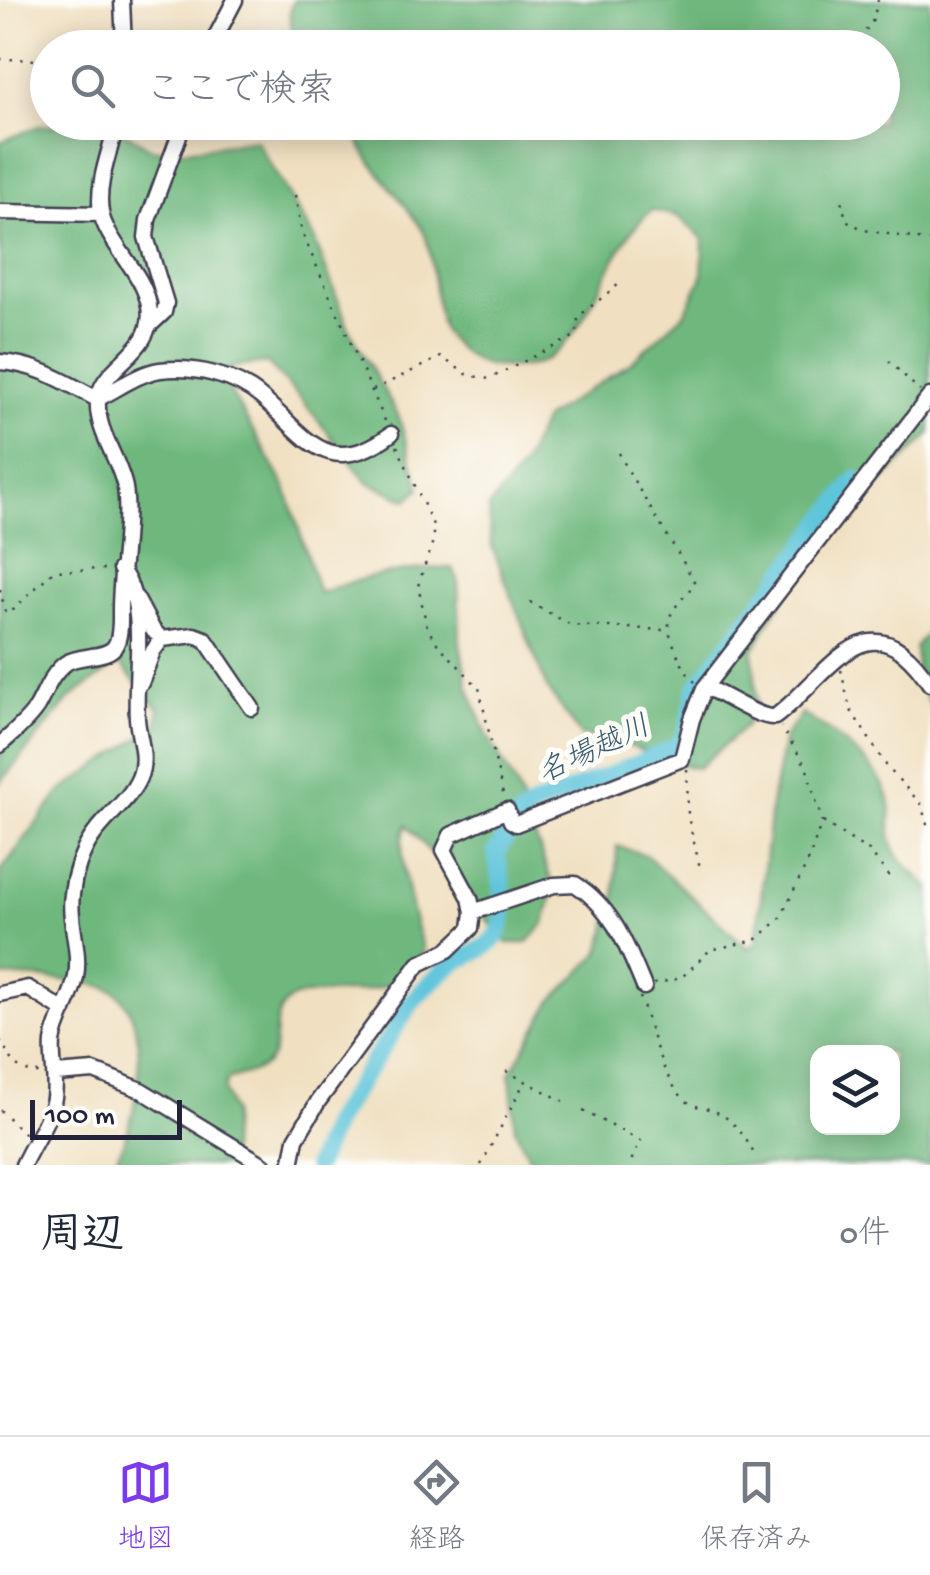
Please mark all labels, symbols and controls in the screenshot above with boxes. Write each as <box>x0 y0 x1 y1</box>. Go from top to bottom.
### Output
search box <box>30 30 900 140</box>
icon: search <box>65 58 120 113</box>
text: ここで検索 <box>145 71 335 115</box>
water label: 名場越川 <box>533 710 657 793</box>
map controls <box>810 1045 900 1135</box>
button: layers <box>810 1045 900 1135</box>
scale bar <box>30 1095 182 1140</box>
text: 100 m <box>45 1101 115 1134</box>
text: 周辺 <box>40 1214 124 1263</box>
text: 0件 <box>840 1217 890 1255</box>
tab: 地図 <box>118 1455 174 1558</box>
tab: 経路 <box>409 1455 465 1558</box>
tab: 保存済み <box>700 1455 812 1558</box>

